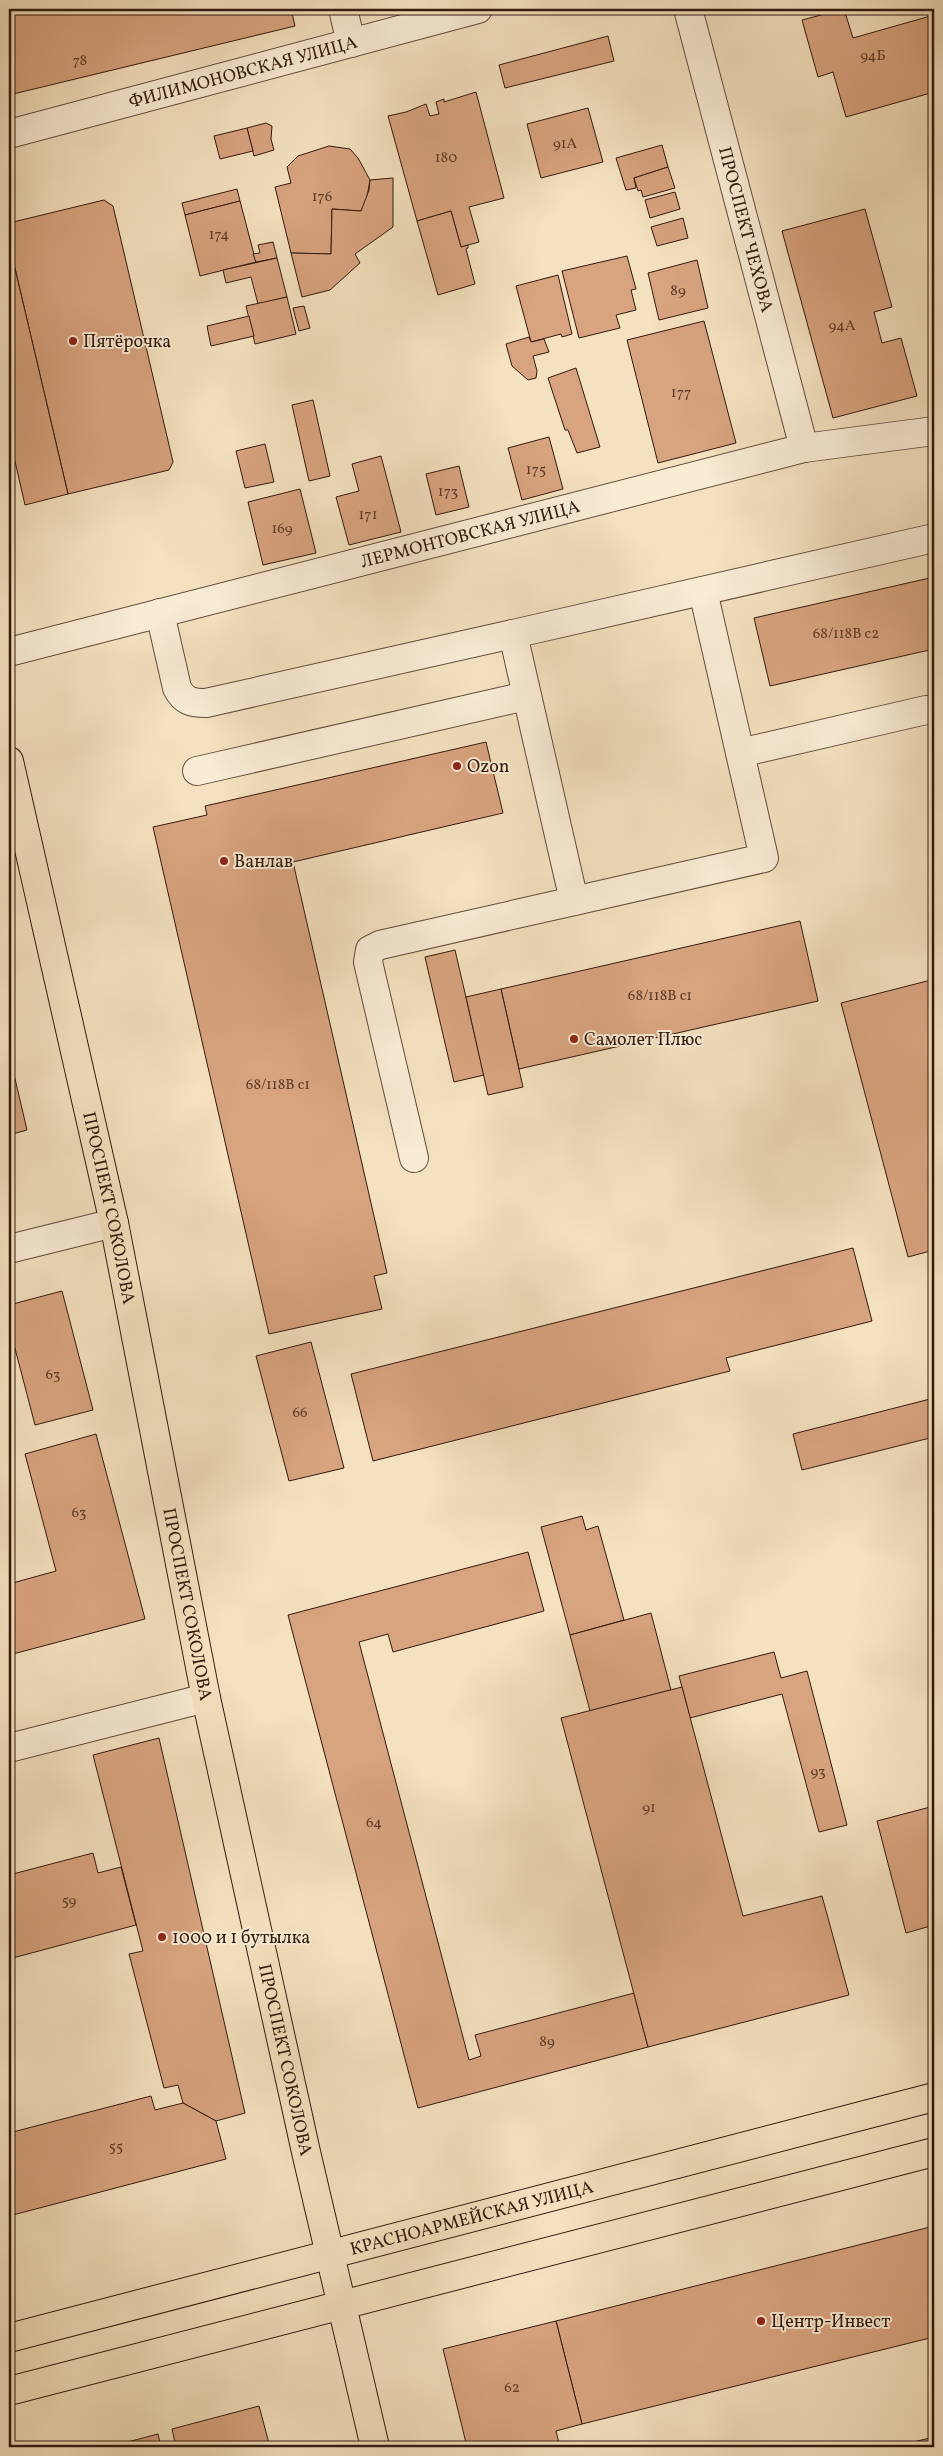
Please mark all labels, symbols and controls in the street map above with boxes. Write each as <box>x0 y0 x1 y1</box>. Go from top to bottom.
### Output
street label: ФИЛИМОНОВСКАЯ УЛИЦА <box>126 31 361 116</box>
house number: 94Б <box>860 46 886 67</box>
house number: 78 <box>73 51 87 72</box>
house number: 91А <box>553 134 578 155</box>
street label: ПРОСПЕКТ ЧЕХОВА <box>711 144 779 316</box>
house number: 180 <box>435 148 457 169</box>
house number: 176 <box>312 187 332 208</box>
house number: 174 <box>209 225 229 246</box>
house number: 89 <box>670 281 686 302</box>
house number: 94А <box>829 316 856 337</box>
place label: Пятёрочка <box>83 330 171 355</box>
marker: Пятёрочка <box>67 335 79 347</box>
house number: 177 <box>671 383 691 404</box>
house number: 175 <box>526 460 546 481</box>
house number: 173 <box>438 482 458 503</box>
street label: ЛЕРМОНТОВСКАЯ УЛИЦА <box>358 495 583 575</box>
house number: 171 <box>359 505 377 526</box>
house number: 169 <box>271 519 293 540</box>
house number: 68/118В с2 <box>813 624 879 645</box>
place label: Ozon <box>467 755 510 780</box>
marker: Ozon <box>451 760 463 772</box>
place label: Ванлав <box>234 850 293 875</box>
marker: Ванлав <box>218 855 230 867</box>
house number: 68/118В с1 <box>628 986 692 1007</box>
place label: Самолет Плюс <box>584 1028 702 1053</box>
marker: Самолет Плюс <box>568 1033 580 1045</box>
house number: 68/118В с1 <box>246 1075 310 1096</box>
street label: ПРОСПЕКТ СОКОЛОВА <box>75 1110 141 1307</box>
house number: 63 <box>45 1365 61 1386</box>
house number: 66 <box>292 1403 308 1424</box>
house number: 63 <box>71 1503 87 1524</box>
street label: ПРОСПЕКТ СОКОЛОВА <box>155 1506 217 1703</box>
house number: 93 <box>810 1762 826 1783</box>
house number: 91 <box>642 1798 656 1819</box>
house number: 64 <box>366 1813 382 1834</box>
house number: 59 <box>62 1891 77 1912</box>
place label: 1000 и 1 бутылка <box>172 1926 310 1951</box>
marker: 1000 и 1 бутылка <box>156 1931 168 1943</box>
street label: ПРОСПЕКТ СОКОЛОВА <box>251 1962 318 2159</box>
house number: 89 <box>539 2032 555 2053</box>
house number: 55 <box>109 2137 123 2158</box>
street label: КРАСНОАРМЕЙСКАЯ УЛИЦА <box>347 2175 597 2263</box>
place label: Центр-Инвест <box>771 2310 890 2335</box>
marker: Центр-Инвест <box>755 2315 767 2327</box>
house number: 62 <box>504 2378 520 2399</box>

